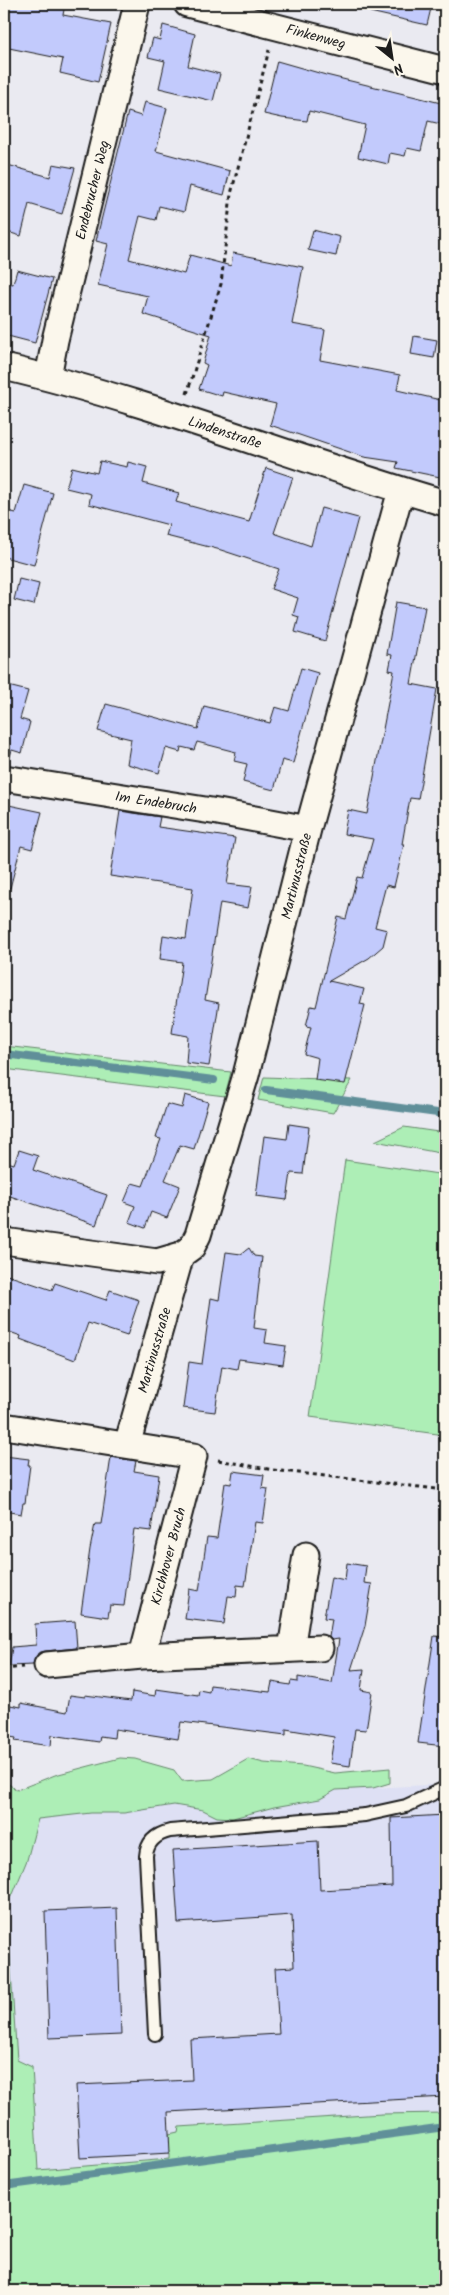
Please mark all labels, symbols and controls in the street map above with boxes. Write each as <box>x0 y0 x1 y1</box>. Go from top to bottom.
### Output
street label: Finkenweg <box>284 18 348 55</box>
north arrow <box>366 32 416 82</box>
text: N <box>389 57 407 80</box>
street label: Endebrucher Weg <box>70 138 116 242</box>
street label: Lindenstraße <box>185 411 265 455</box>
street label: Im Endebruch <box>113 786 198 820</box>
street label: Martinusstraße <box>276 830 318 922</box>
street label: Martinusstraße <box>132 1304 178 1396</box>
street label: Kirchhover Bruch <box>145 1505 193 1608</box>

